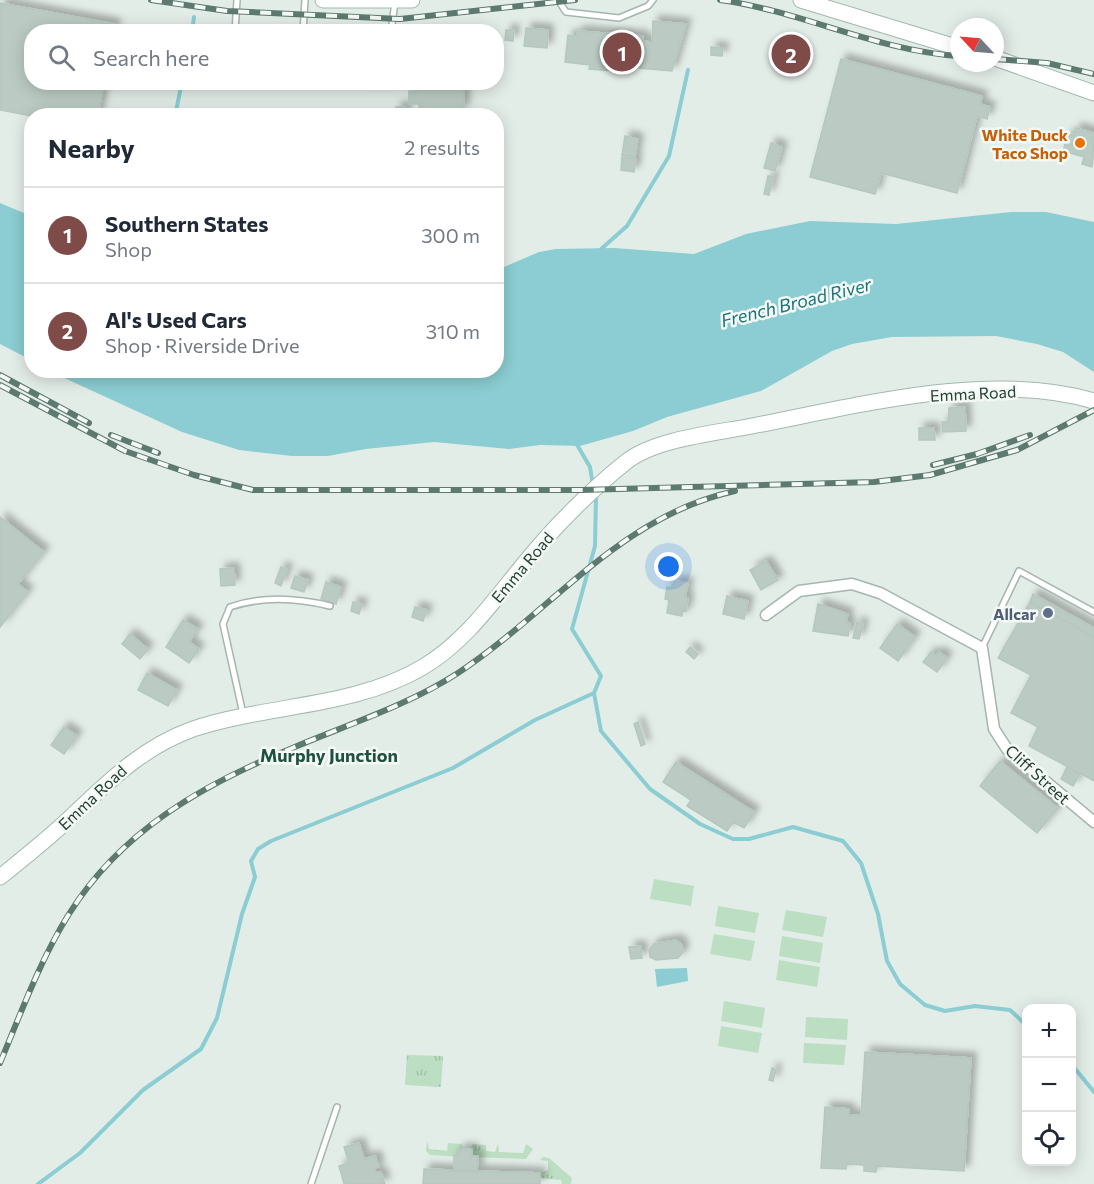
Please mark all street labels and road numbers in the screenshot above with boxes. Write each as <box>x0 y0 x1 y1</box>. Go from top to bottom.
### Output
street label: Emma Road <box>929 381 1017 405</box>
street label: Emma Road <box>487 528 557 606</box>
street label: Cliff Street <box>1002 740 1074 808</box>
street label: Emma Road <box>54 761 130 833</box>

